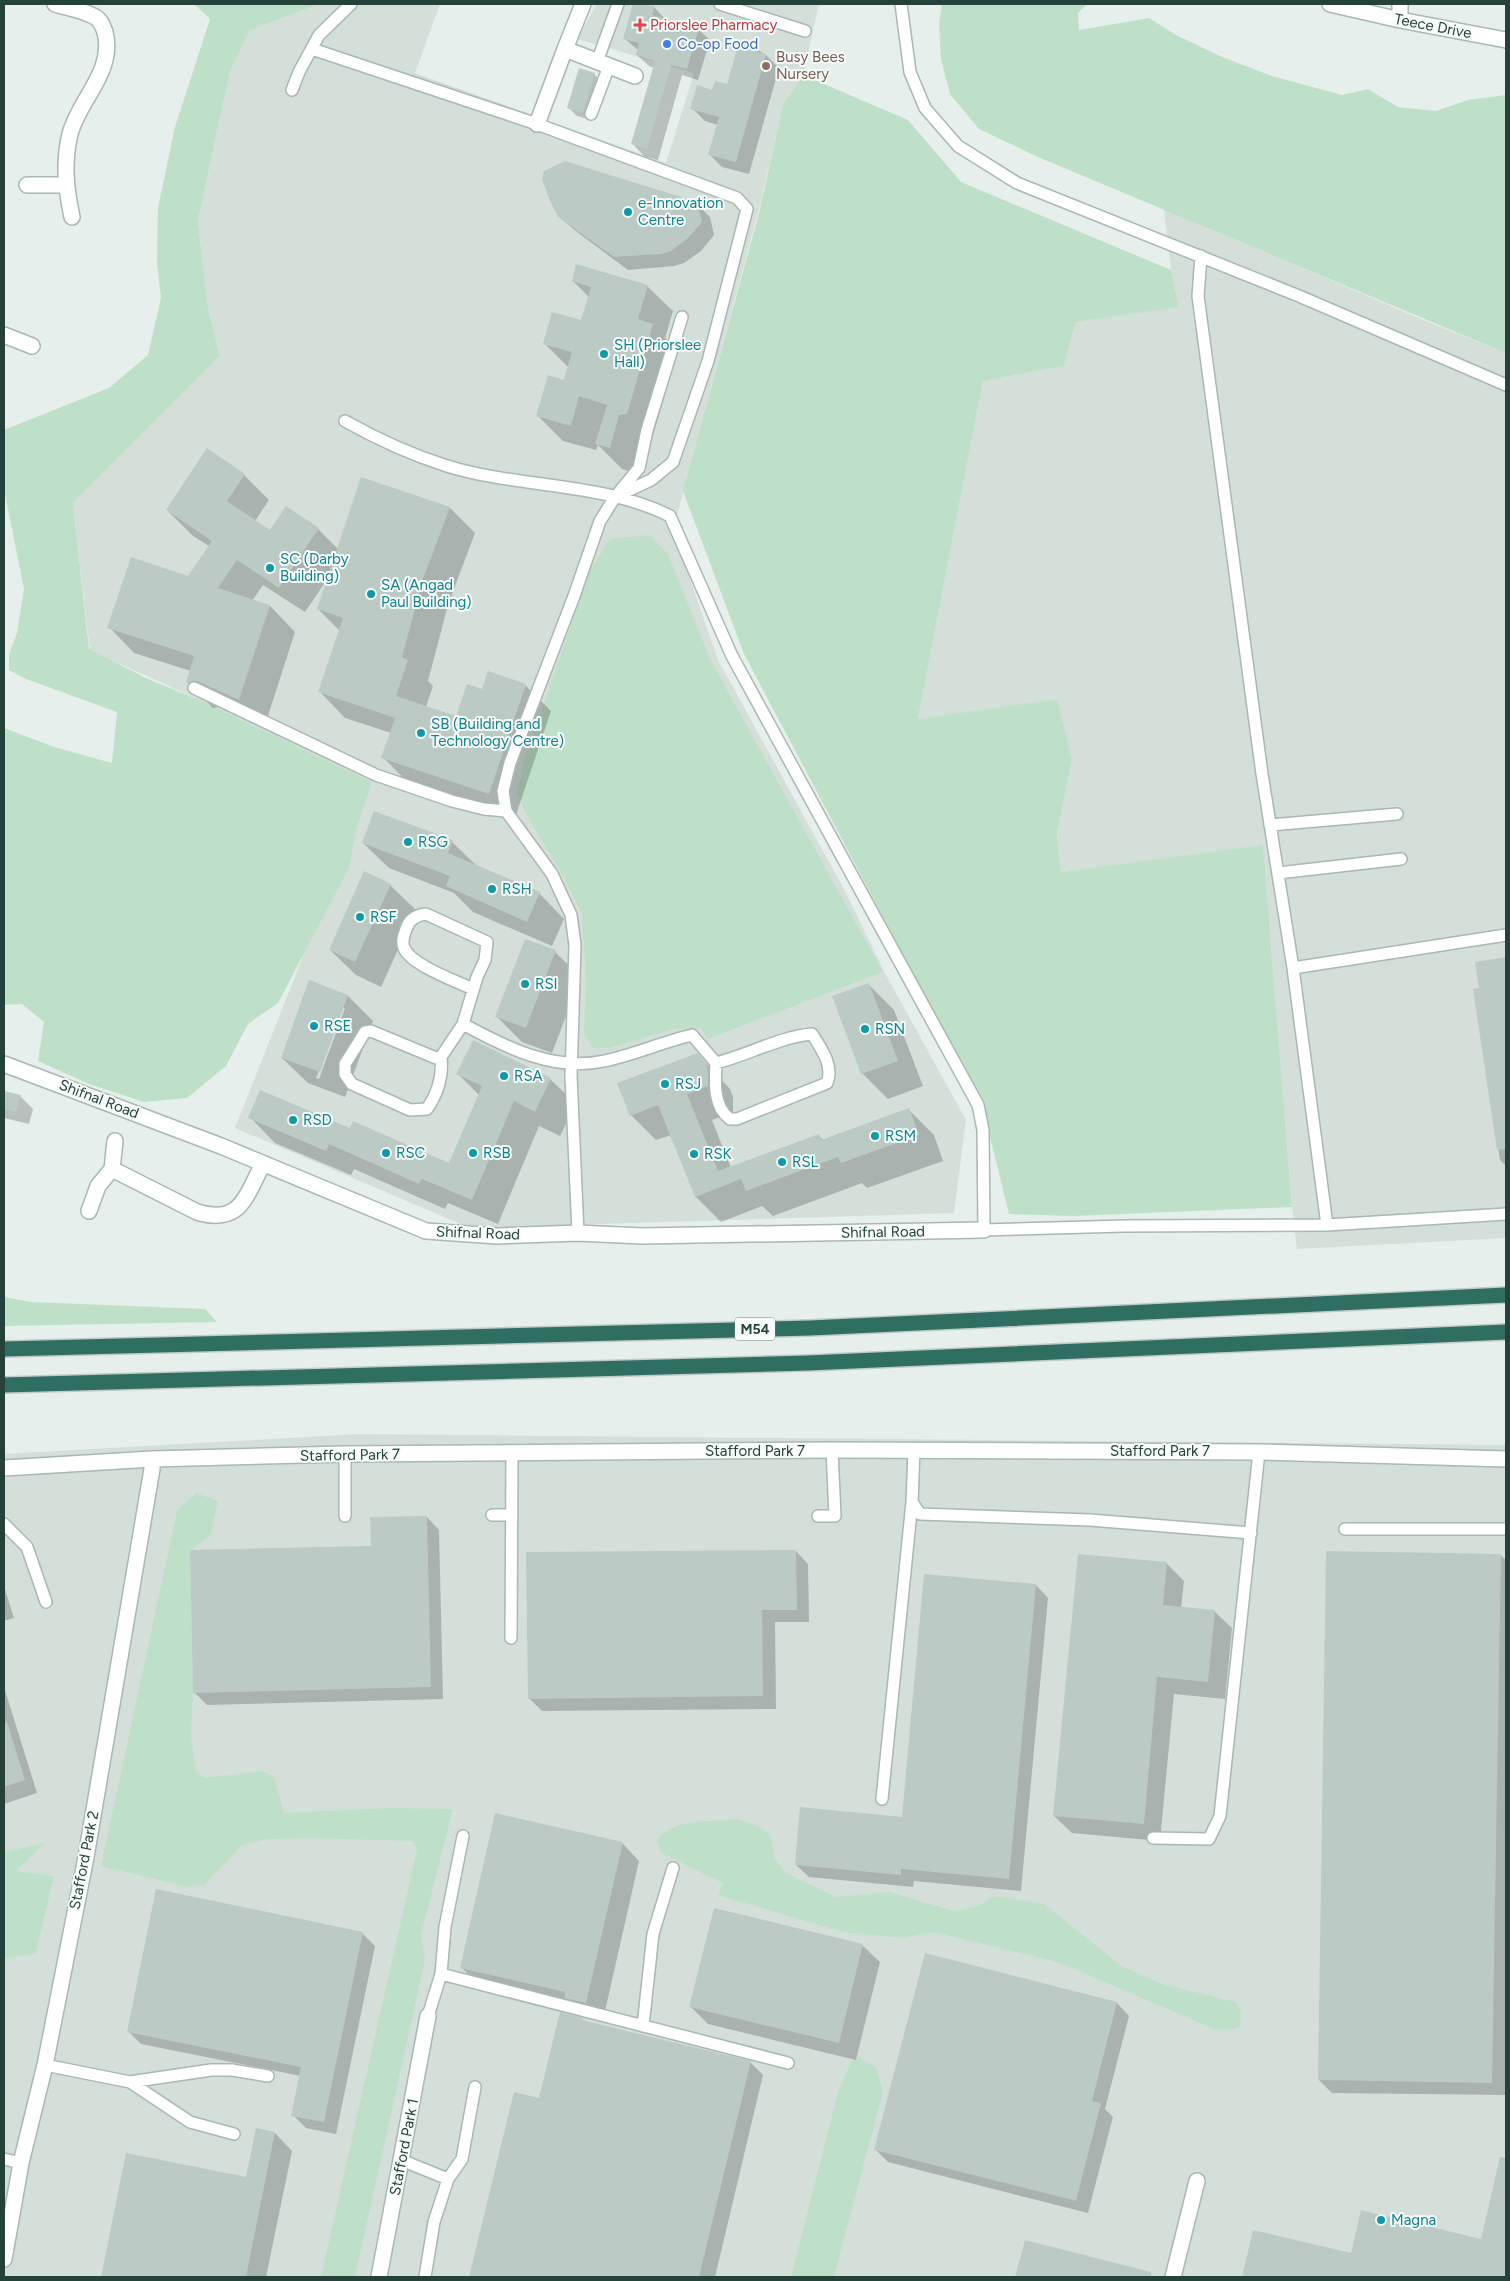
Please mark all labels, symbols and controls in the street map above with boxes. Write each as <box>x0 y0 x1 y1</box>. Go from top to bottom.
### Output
street label: Teece Drive <box>1393 10 1473 42</box>
place label: Priorslee Pharmacy <box>650 16 777 34</box>
marker: Priorslee Pharmacy <box>634 19 646 31</box>
place label: Co-op Food <box>677 35 758 53</box>
marker: Co-op Food <box>661 38 673 50</box>
place label: Busy Bees Nursery <box>776 48 845 83</box>
marker: Busy Bees Nursery <box>760 60 772 72</box>
place label: e-Innovation Centre <box>638 194 723 229</box>
marker: e-Innovation Centre <box>622 206 634 218</box>
place label: SH (Priorslee Hall) <box>614 336 701 371</box>
marker: SH (Priorslee Hall) <box>598 348 610 360</box>
place label: SC (Darby Building) <box>280 550 349 585</box>
marker: SC (Darby Building) <box>264 562 276 574</box>
place label: SA (Angad Paul Building) <box>381 576 472 611</box>
marker: SA (Angad Paul Building) <box>365 588 377 600</box>
place label: SB (Building and Technology Centre) <box>431 715 564 750</box>
marker: SB (Building and Technology Centre) <box>415 727 427 739</box>
place label: RSG <box>418 833 448 851</box>
marker: RSG <box>402 836 414 848</box>
place label: RSH <box>502 880 532 898</box>
marker: RSH <box>486 883 498 895</box>
place label: RSF <box>370 908 397 926</box>
marker: RSF <box>354 911 366 923</box>
place label: RSI <box>535 975 558 993</box>
marker: RSI <box>519 978 531 990</box>
place label: RSE <box>324 1017 351 1035</box>
marker: RSE <box>308 1020 320 1032</box>
place label: RSN <box>875 1020 905 1038</box>
marker: RSN <box>859 1023 871 1035</box>
place label: RSA <box>514 1067 543 1085</box>
marker: RSA <box>498 1070 510 1082</box>
place label: RSJ <box>675 1075 701 1093</box>
street label: Shifnal Road <box>56 1076 142 1122</box>
marker: RSJ <box>659 1078 671 1090</box>
place label: RSD <box>303 1111 332 1129</box>
marker: RSD <box>287 1114 299 1126</box>
place label: RSM <box>885 1127 916 1145</box>
marker: RSM <box>869 1130 881 1142</box>
place label: RSC <box>396 1144 426 1162</box>
place label: RSB <box>483 1144 511 1162</box>
place label: RSK <box>704 1145 733 1163</box>
marker: RSC <box>380 1147 392 1159</box>
marker: RSB <box>467 1147 479 1159</box>
marker: RSK <box>688 1148 700 1160</box>
place label: RSL <box>792 1153 819 1171</box>
marker: RSL <box>776 1156 788 1168</box>
street label: Shifnal Road <box>841 1222 925 1242</box>
street label: Shifnal Road <box>436 1223 520 1243</box>
road number: M54 <box>735 1318 775 1340</box>
street label: Stafford Park 7 <box>705 1442 805 1460</box>
street label: Stafford Park 7 <box>1110 1442 1210 1460</box>
street label: Stafford Park 7 <box>300 1445 400 1465</box>
street label: Stafford Park 2 <box>66 1809 102 1911</box>
street label: Stafford Park 1 <box>386 2097 422 2197</box>
place label: Magna <box>1391 2211 1436 2229</box>
marker: Magna <box>1375 2214 1387 2226</box>

